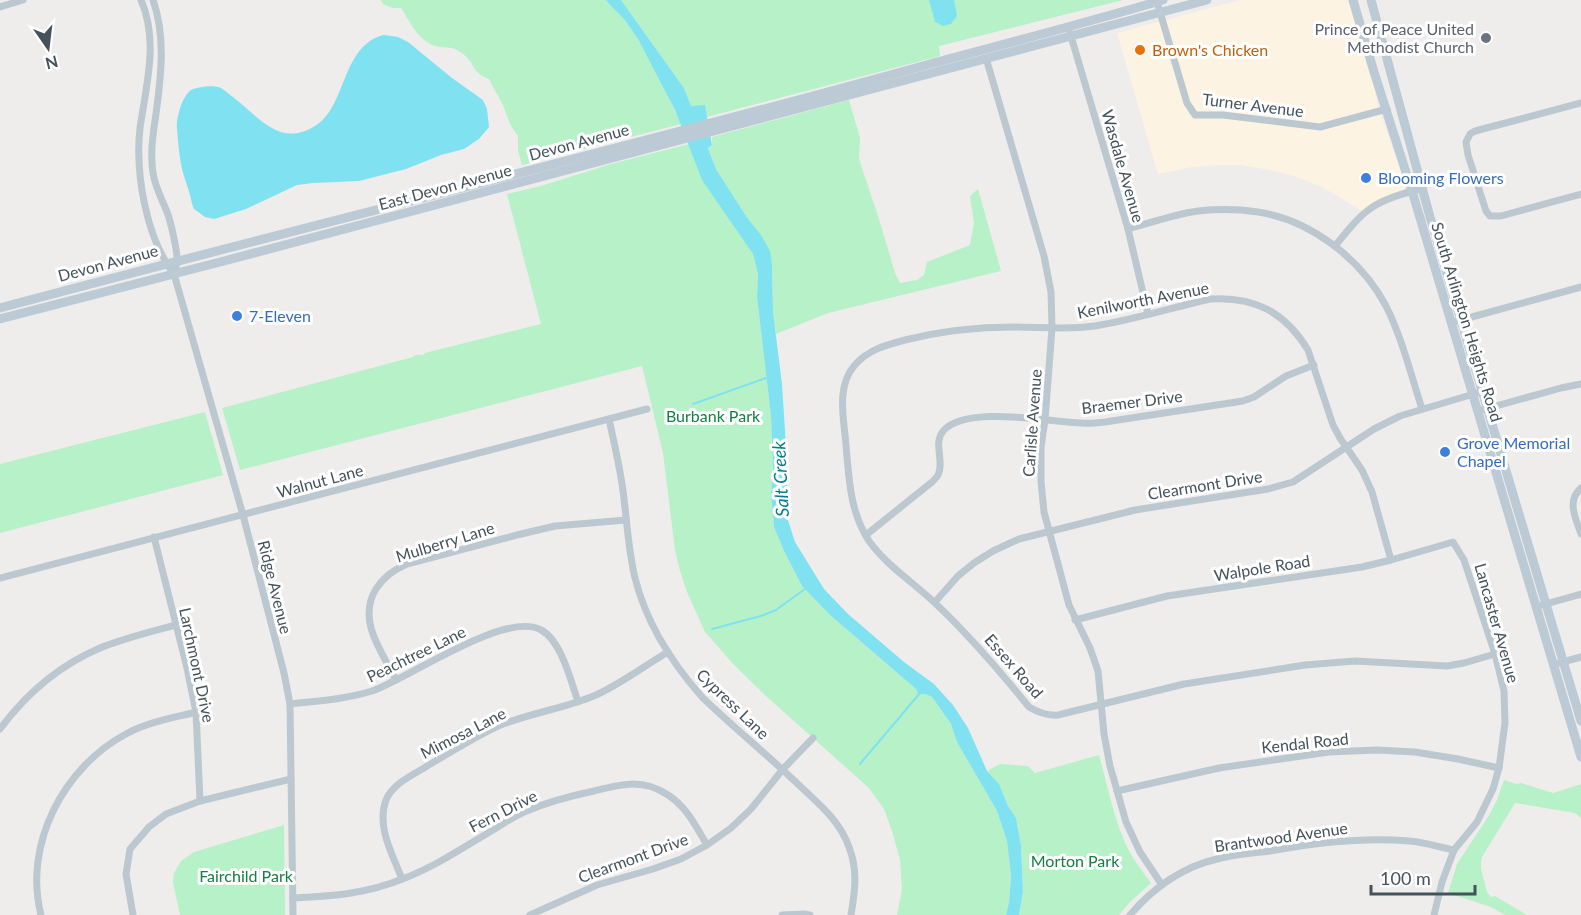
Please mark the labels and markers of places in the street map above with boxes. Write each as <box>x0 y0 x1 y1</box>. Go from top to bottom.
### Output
place label: Prince of Peace United Methodist Church <box>1315 19 1474 56</box>
marker: Prince of Peace United Methodist Church <box>1479 31 1493 45</box>
place label: Brown's Chicken <box>1152 40 1268 59</box>
marker: Brown's Chicken <box>1133 43 1147 57</box>
place label: Blooming Flowers <box>1378 168 1504 187</box>
marker: Blooming Flowers <box>1359 171 1373 185</box>
place label: 7-Eleven <box>249 306 311 325</box>
marker: 7-Eleven <box>230 309 244 323</box>
place label: Grove Memorial Chapel <box>1457 433 1570 470</box>
marker: Grove Memorial Chapel <box>1438 445 1452 459</box>

